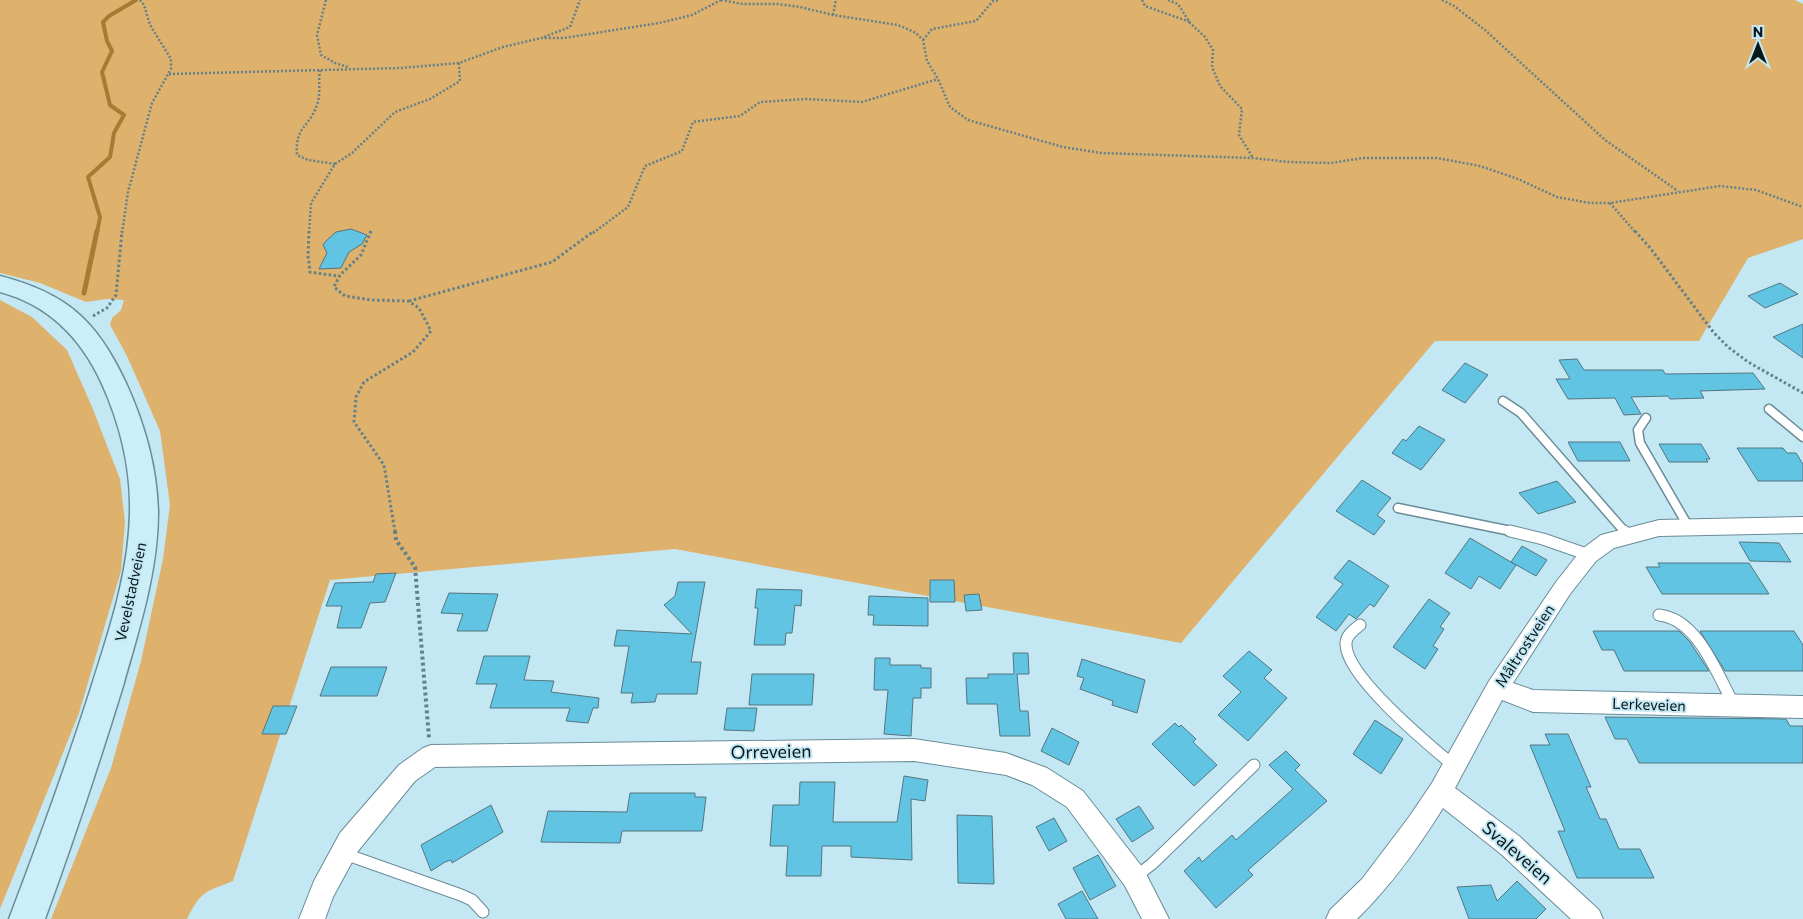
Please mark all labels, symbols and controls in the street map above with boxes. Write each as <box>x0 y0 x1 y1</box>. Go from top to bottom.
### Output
north arrow <box>1733 20 1783 70</box>
text: N <box>1753 23 1763 40</box>
street label: Vevelstadveien <box>111 540 149 643</box>
street label: Måltrostveien <box>1491 601 1558 690</box>
street label: Lerkeveien <box>1612 694 1686 714</box>
street label: Orreveien <box>730 739 812 763</box>
street label: Svaleveien <box>1478 816 1557 889</box>

